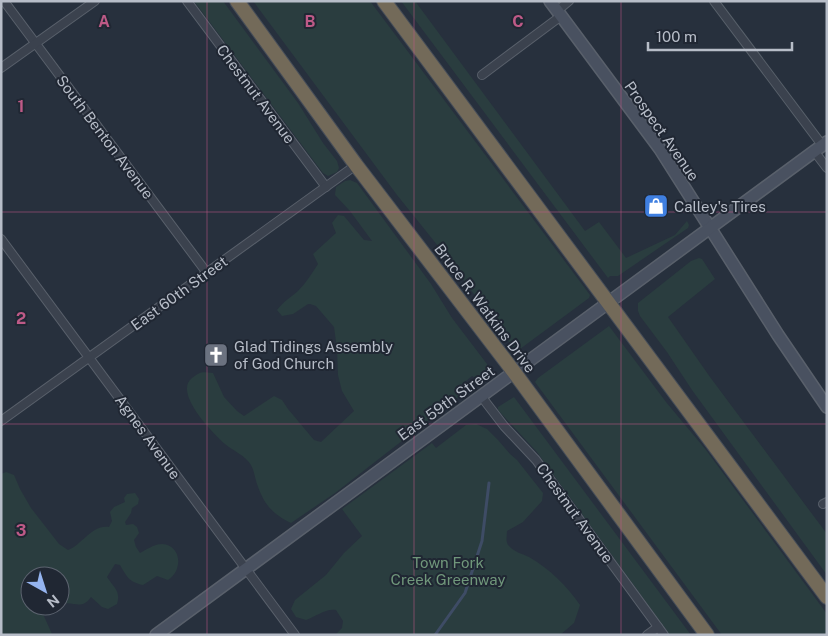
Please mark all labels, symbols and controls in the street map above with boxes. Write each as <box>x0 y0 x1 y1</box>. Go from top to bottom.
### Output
text: A <box>98 12 110 31</box>
text: B <box>305 12 316 31</box>
text: C <box>512 12 524 31</box>
scale bar <box>648 20 792 52</box>
text: 100 m <box>656 28 697 45</box>
street label: Chestnut Avenue <box>213 41 299 147</box>
street label: South Benton Avenue <box>53 72 157 202</box>
street label: Prospect Avenue <box>621 78 703 184</box>
text: 1 <box>18 97 24 116</box>
shop icon: Calley's Tires <box>643 193 669 219</box>
place label: Calley's Tires <box>674 198 766 215</box>
street label: Bruce R. Watkins Drive <box>431 240 539 376</box>
street label: East 60th Street <box>128 252 231 334</box>
text: 2 <box>16 309 26 328</box>
place label: Glad Tidings Assembly of God Church <box>234 338 393 372</box>
church icon: Glad Tidings Assembly of God Church <box>203 342 229 368</box>
street label: East 59th Street <box>394 362 498 444</box>
street label: Agnes Avenue <box>112 392 184 482</box>
street label: Chestnut Avenue <box>533 460 617 566</box>
text: 3 <box>16 521 26 540</box>
park label: Town Fork Creek Greenway <box>391 554 505 588</box>
north arrow <box>20 566 70 616</box>
text: N <box>44 591 62 611</box>

